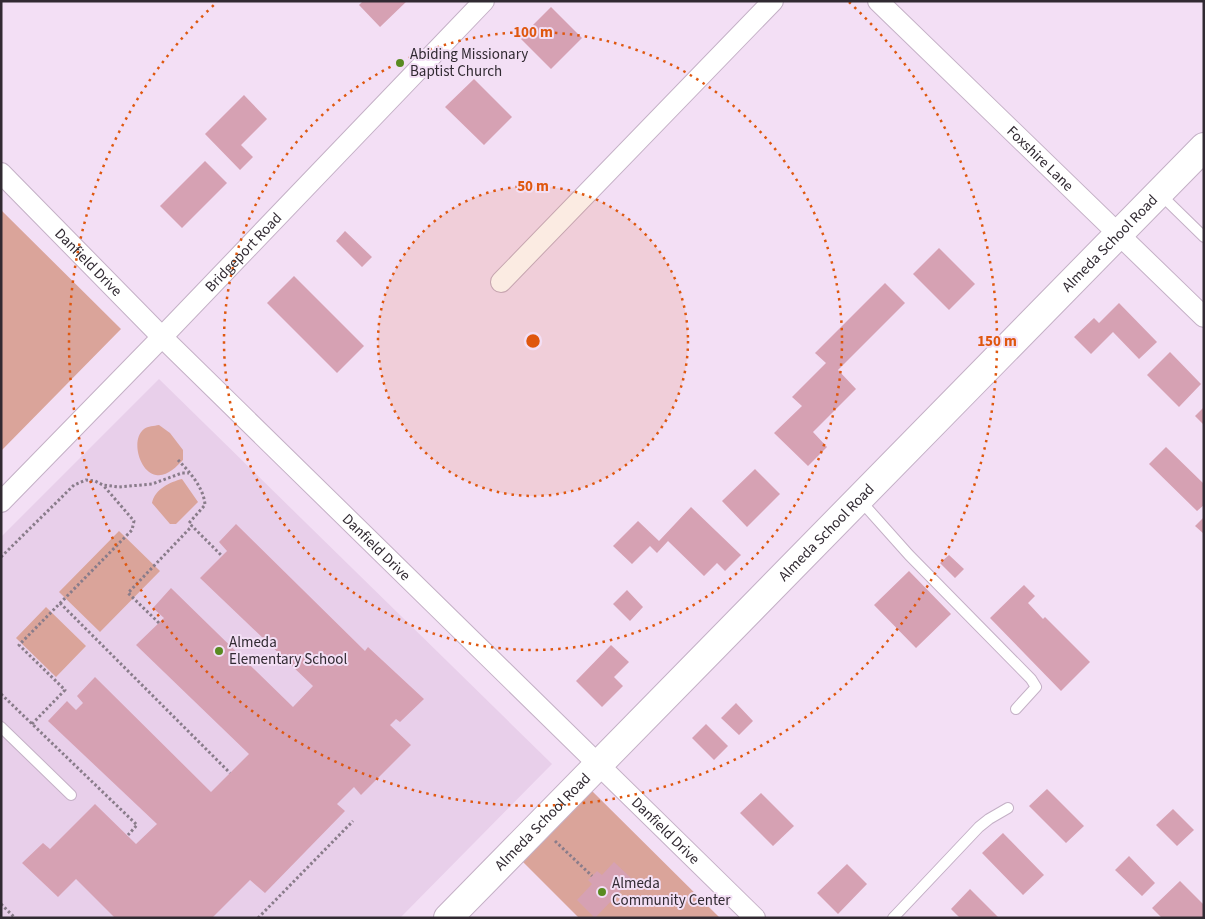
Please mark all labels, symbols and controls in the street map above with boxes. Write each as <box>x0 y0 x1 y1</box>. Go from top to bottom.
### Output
text: 100 m <box>513 22 553 43</box>
place label: Abiding Missionary Baptist Church <box>410 44 528 82</box>
marker: Abiding Missionary Baptist Church <box>394 57 406 69</box>
street label: Foxshire Lane <box>1002 121 1078 196</box>
text: 50 m <box>517 176 549 197</box>
street label: Almeda School Road <box>1057 190 1163 297</box>
street label: Bridgeport Road <box>200 208 287 297</box>
street label: Danfield Drive <box>50 224 127 301</box>
text: 150 m <box>977 331 1017 352</box>
centre of rings <box>524 332 542 350</box>
street label: Almeda School Road <box>774 479 879 586</box>
street label: Danfield Drive <box>337 509 415 586</box>
place label: Almeda Elementary School <box>229 632 347 670</box>
marker: Almeda Elementary School <box>213 645 225 657</box>
street label: Almeda School Road <box>490 768 596 875</box>
street label: Danfield Drive <box>626 792 704 869</box>
place label: Almeda Community Center <box>612 873 731 911</box>
marker: Almeda Community Center <box>596 886 608 898</box>

